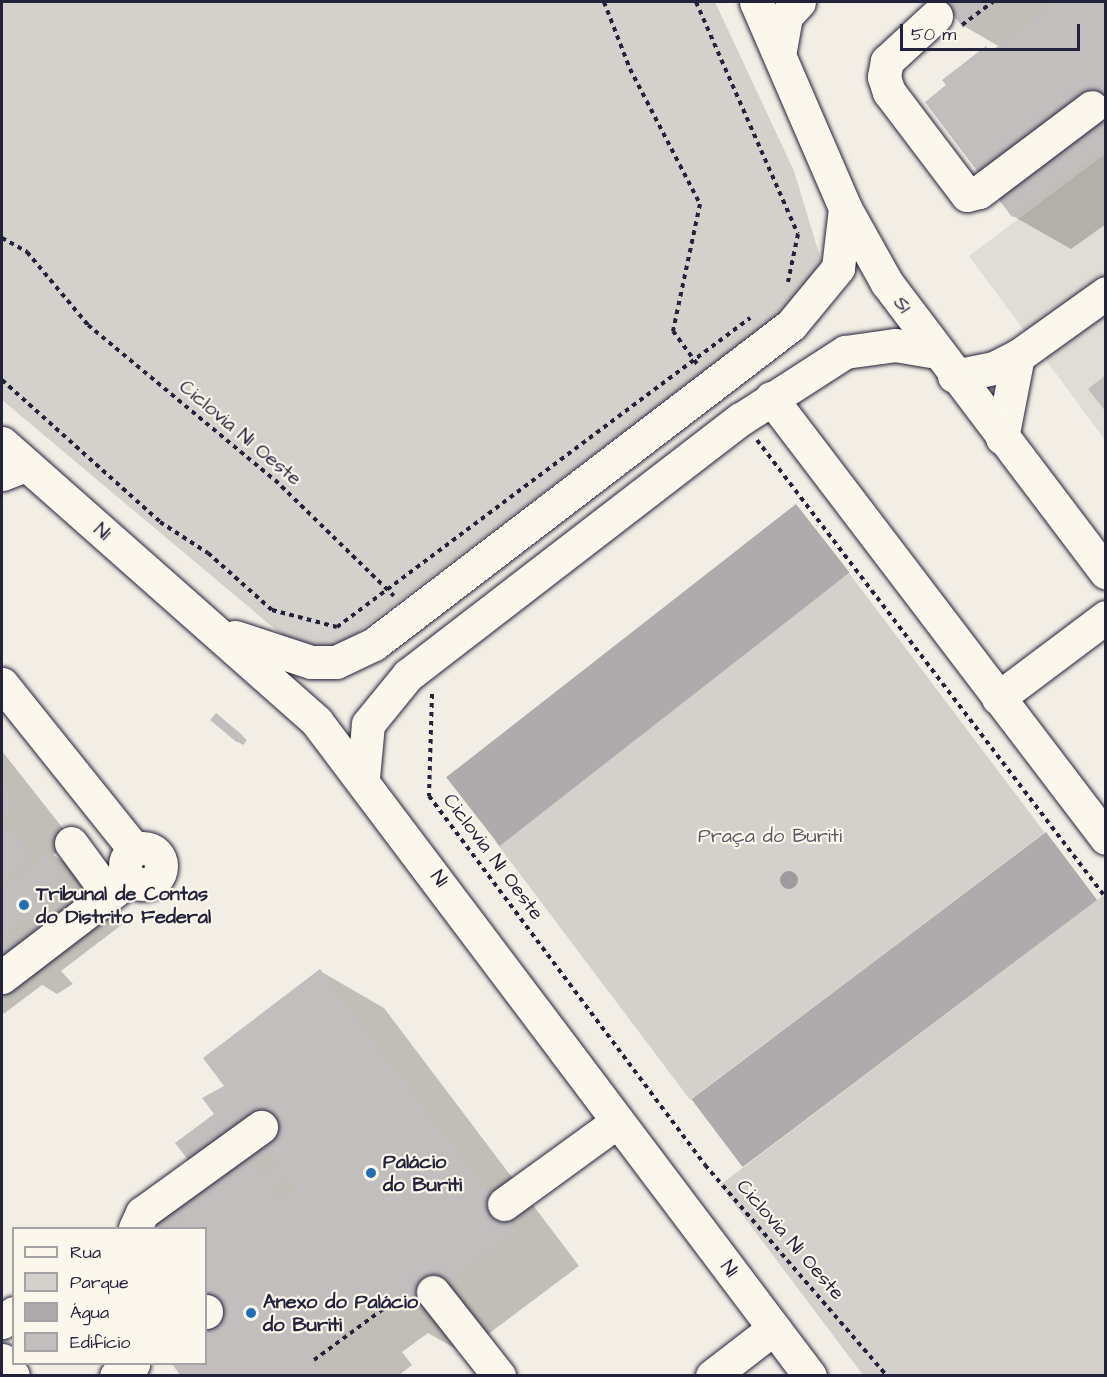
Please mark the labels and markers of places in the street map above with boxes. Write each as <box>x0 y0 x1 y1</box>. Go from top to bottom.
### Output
place label: Tribunal de Contas do Distrito Federal <box>36 882 211 929</box>
marker: Tribunal de Contas do Distrito Federal <box>17 898 31 912</box>
place label: Palácio do Buriti <box>383 1150 462 1197</box>
marker: Palácio do Buriti <box>364 1166 378 1180</box>
place label: Anexo do Palácio do Buriti <box>263 1290 418 1337</box>
marker: Anexo do Palácio do Buriti <box>244 1306 258 1320</box>

